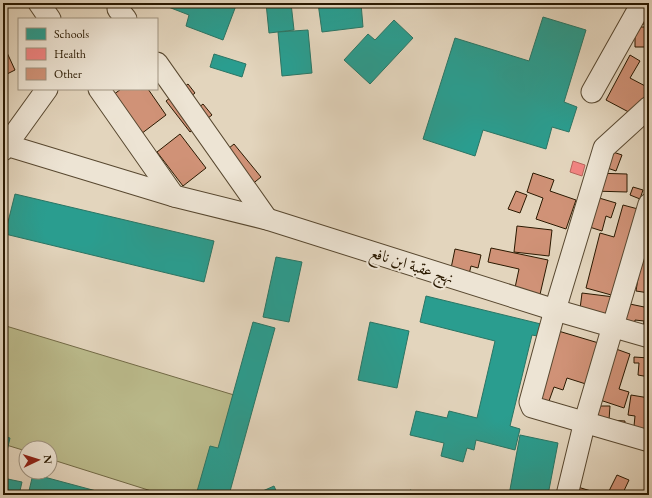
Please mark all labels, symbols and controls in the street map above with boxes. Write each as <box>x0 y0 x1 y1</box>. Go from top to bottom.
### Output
legend <box>18 18 158 90</box>
text: Schools <box>54 26 89 42</box>
text: Health <box>54 46 86 62</box>
text: Other <box>54 66 82 82</box>
street label: نهج عقبة ابن نافع <box>366 242 456 293</box>
north arrow <box>18 440 58 480</box>
text: N <box>41 454 55 464</box>

